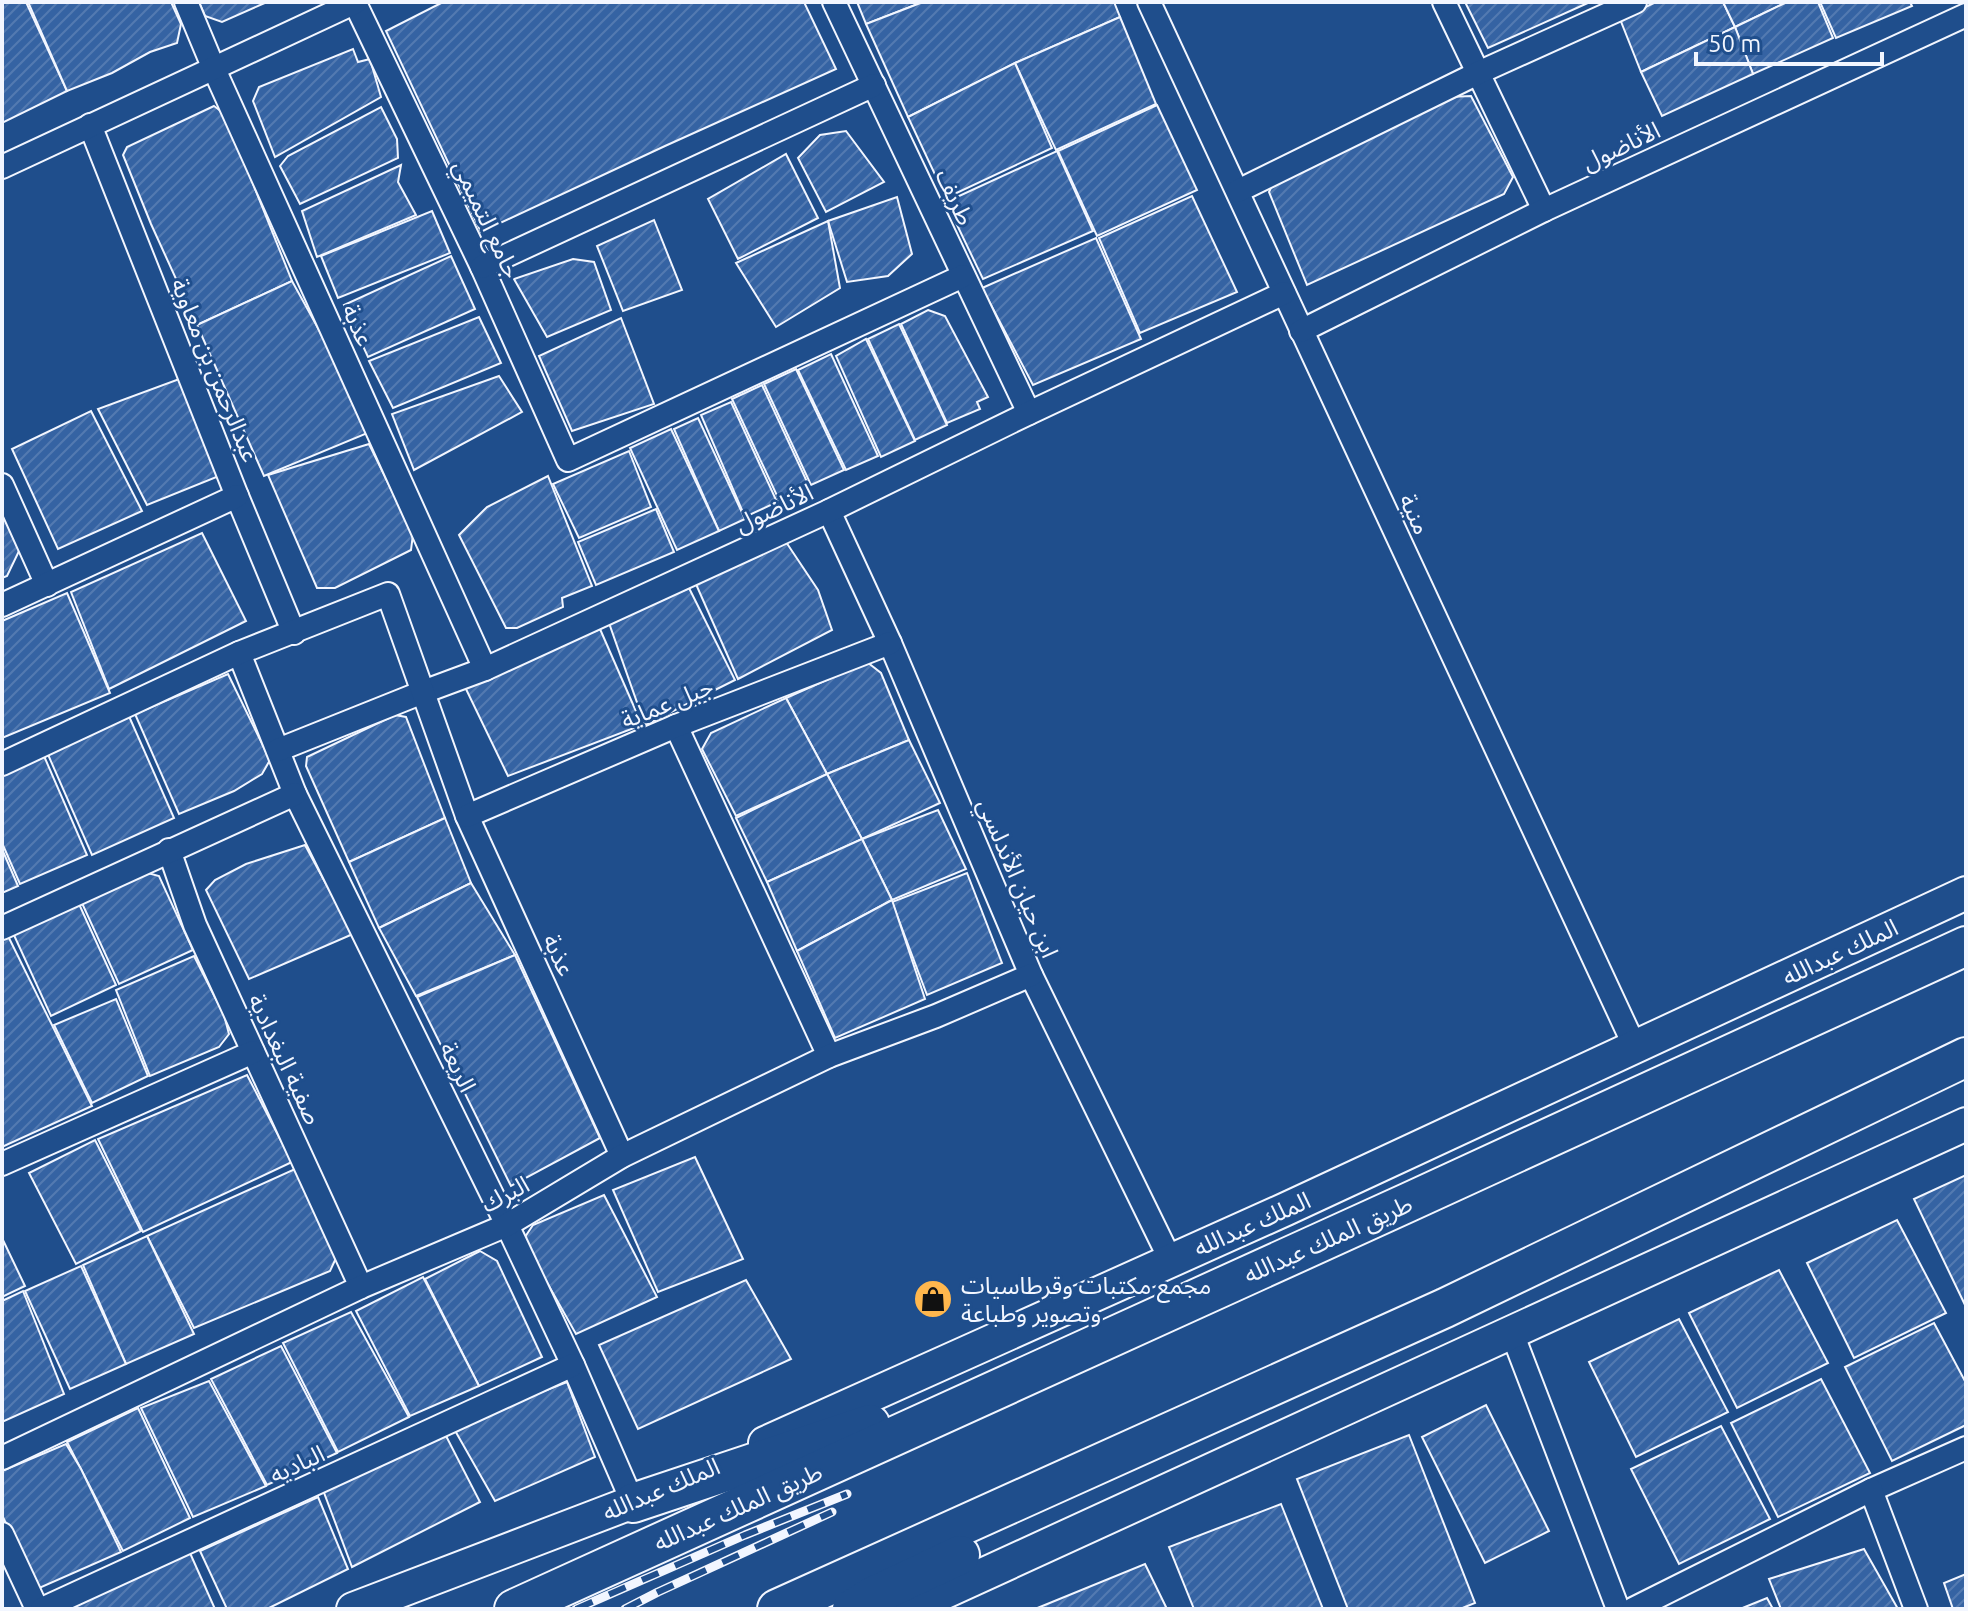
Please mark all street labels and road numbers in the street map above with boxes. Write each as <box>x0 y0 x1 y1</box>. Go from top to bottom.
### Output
street label: الأناضول <box>1578 116 1665 177</box>
street label: جامع التميمي <box>443 156 526 285</box>
street label: طريف <box>929 165 980 230</box>
street label: عبدالرحمن بن معاوية <box>165 274 264 466</box>
street label: عذبة <box>337 300 379 350</box>
street label: الأناضول <box>731 478 818 539</box>
street label: منية <box>1394 490 1436 539</box>
street label: جبل عماية <box>617 672 717 734</box>
street label: ابن حيان الأندلسي <box>967 794 1064 964</box>
street label: الملك عبدالله <box>1778 913 1902 991</box>
street label: عذبة <box>538 930 580 980</box>
street label: صفية البغدادية <box>243 989 327 1129</box>
street label: الريعة <box>434 1038 482 1097</box>
street label: البرك <box>476 1170 534 1219</box>
street label: الملك عبدالله <box>1190 1186 1314 1262</box>
street label: طريق الملك عبدالله <box>1240 1190 1417 1290</box>
street label: الباديه <box>265 1440 329 1488</box>
street label: الملك عبدالله <box>598 1452 724 1526</box>
street label: طريق الملك عبدالله <box>650 1458 827 1558</box>

